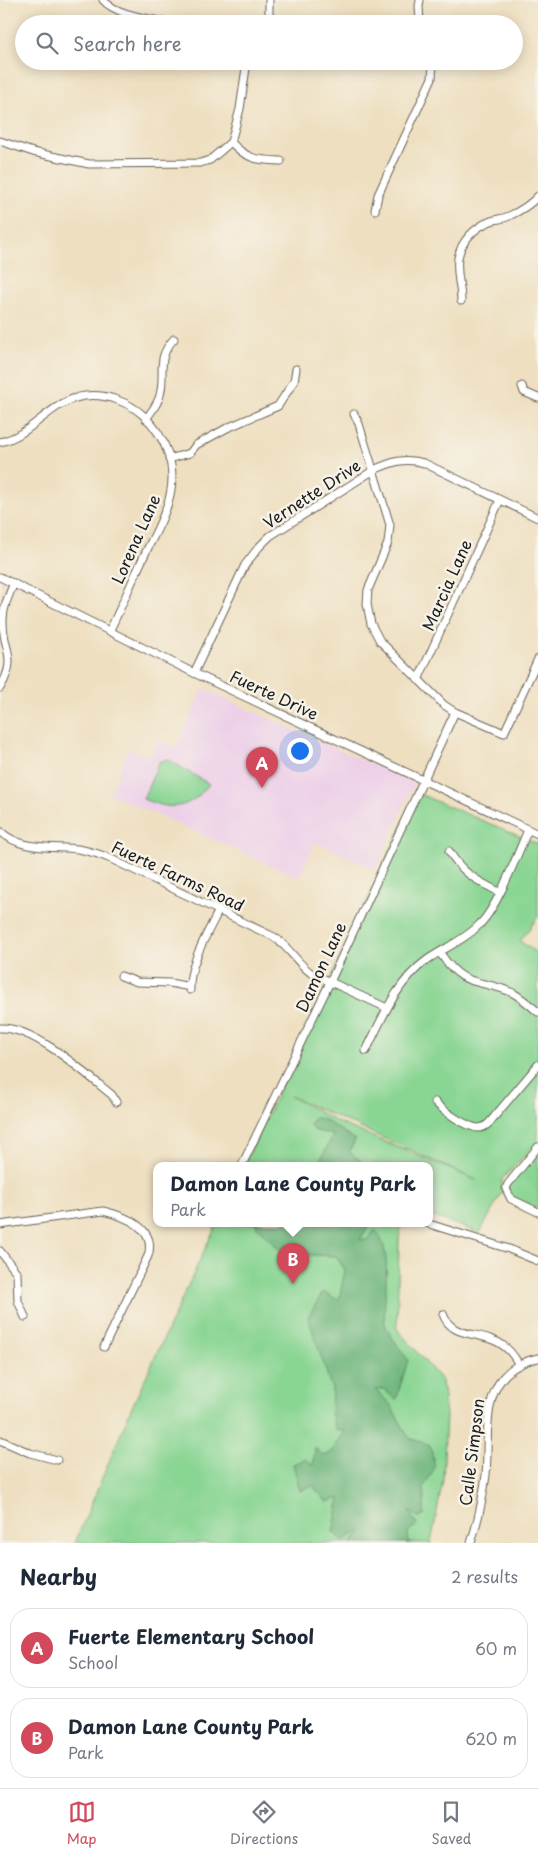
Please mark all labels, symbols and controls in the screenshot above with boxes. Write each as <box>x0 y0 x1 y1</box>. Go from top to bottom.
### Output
search box <box>15 15 523 70</box>
icon: search <box>33 29 61 57</box>
text: Search here <box>73 29 182 57</box>
street label: Vernette Drive <box>258 453 365 534</box>
street label: Lorena Lane <box>105 490 166 587</box>
street label: Marcia Lane <box>415 535 477 634</box>
street label: Fuerte Drive <box>226 663 322 725</box>
your location <box>287 738 313 764</box>
pin: A <box>246 747 278 788</box>
street label: Fuerte Farms Road <box>108 834 249 916</box>
street label: Damon Lane <box>289 918 351 1016</box>
popup <box>153 1162 433 1227</box>
text: Damon Lane County Park <box>170 1169 416 1197</box>
text: Park <box>170 1197 206 1221</box>
pin: B <box>277 1243 309 1284</box>
street label: Calle Simpson <box>453 1397 490 1507</box>
text: Nearby <box>20 1560 97 1592</box>
text: 2 results <box>451 1564 518 1588</box>
text: Fuerte Elementary School <box>68 1622 314 1650</box>
text: A <box>31 1636 43 1660</box>
text: 60 m <box>475 1636 517 1660</box>
text: School <box>68 1650 118 1674</box>
text: Damon Lane County Park <box>68 1712 314 1740</box>
text: B <box>32 1726 42 1750</box>
text: 620 m <box>465 1726 517 1750</box>
text: Park <box>68 1740 104 1764</box>
tab: Map <box>67 1798 97 1849</box>
tab: Directions <box>230 1798 298 1849</box>
tab: Saved <box>432 1798 471 1849</box>

